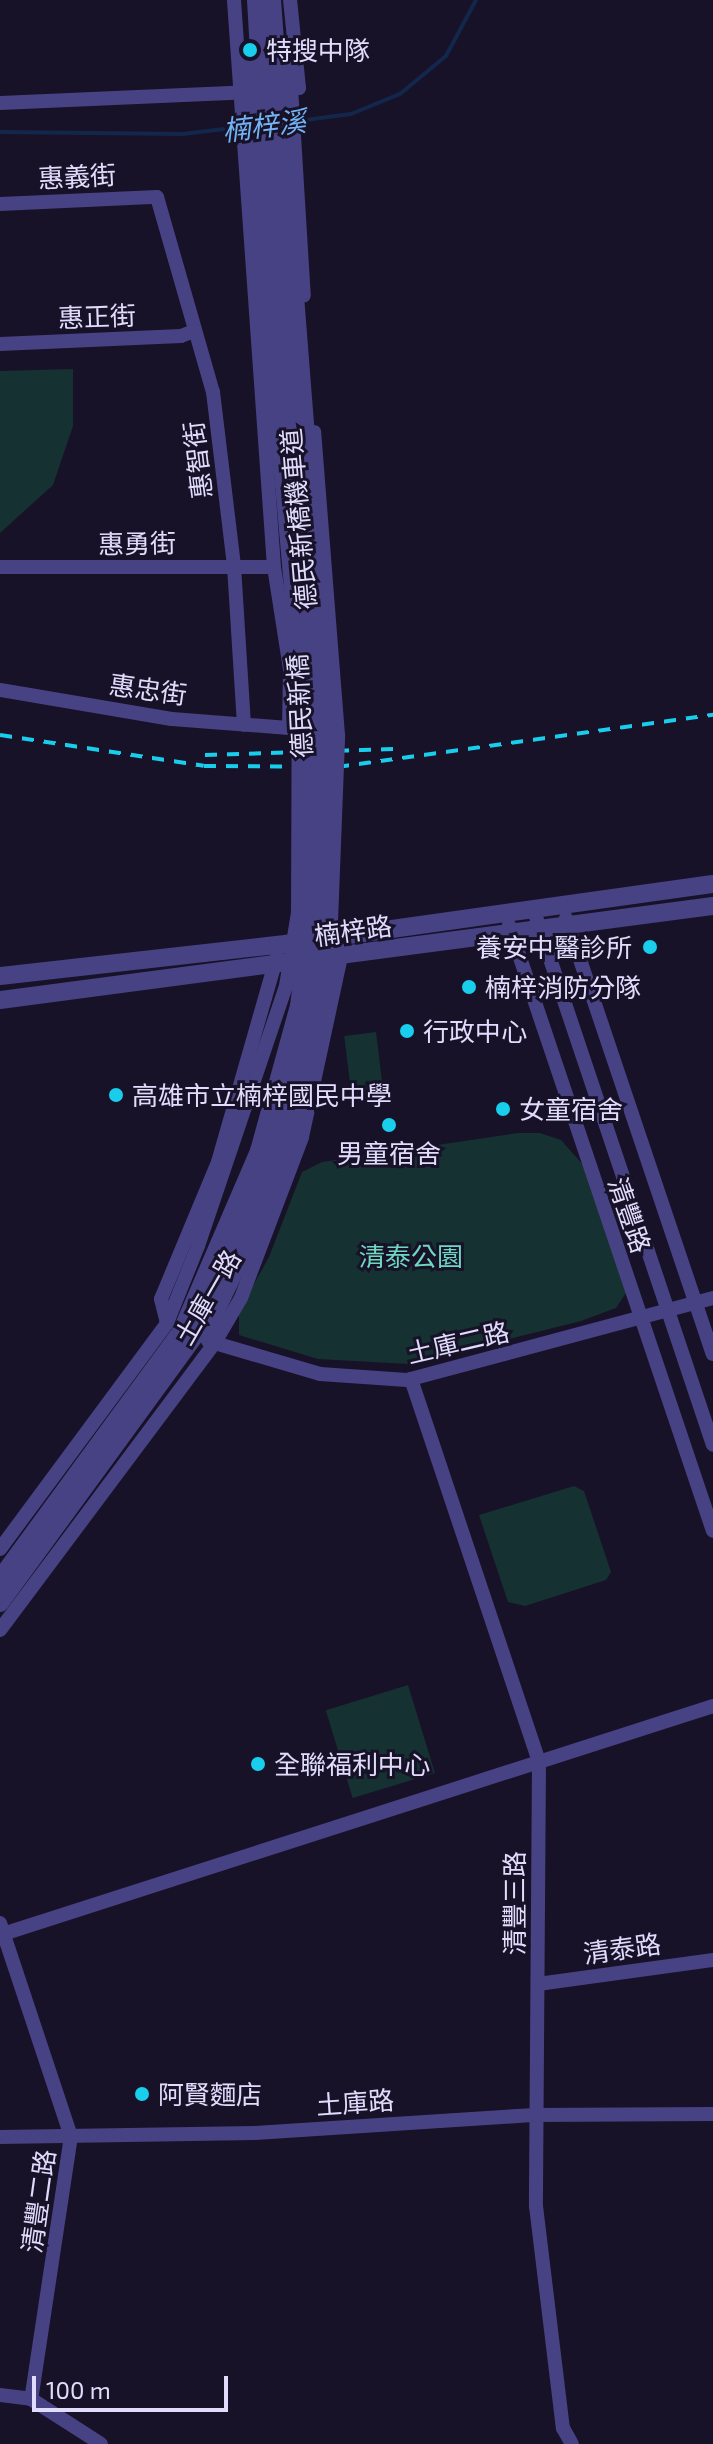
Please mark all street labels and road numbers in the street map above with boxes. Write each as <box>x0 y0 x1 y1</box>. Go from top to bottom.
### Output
street label: 惠義街 <box>37 158 117 194</box>
street label: 惠正街 <box>57 299 137 333</box>
street label: 惠智街 <box>177 419 217 501</box>
street label: 德民新橋機車道 <box>275 427 321 611</box>
street label: 惠勇街 <box>98 527 176 559</box>
street label: 德民新橋 <box>281 653 317 759</box>
street label: 惠忠街 <box>107 668 189 710</box>
street label: 楠梓路 <box>312 909 394 951</box>
street label: 清豐路 <box>603 1173 657 1257</box>
street label: 土庫一路 <box>167 1244 247 1350</box>
street label: 土庫二路 <box>404 1315 512 1369</box>
street label: 清豐三路 <box>498 1851 530 1955</box>
street label: 清泰路 <box>581 1927 663 1969</box>
street label: 土庫路 <box>315 2084 395 2120</box>
street label: 清豐二路 <box>15 2147 61 2255</box>

